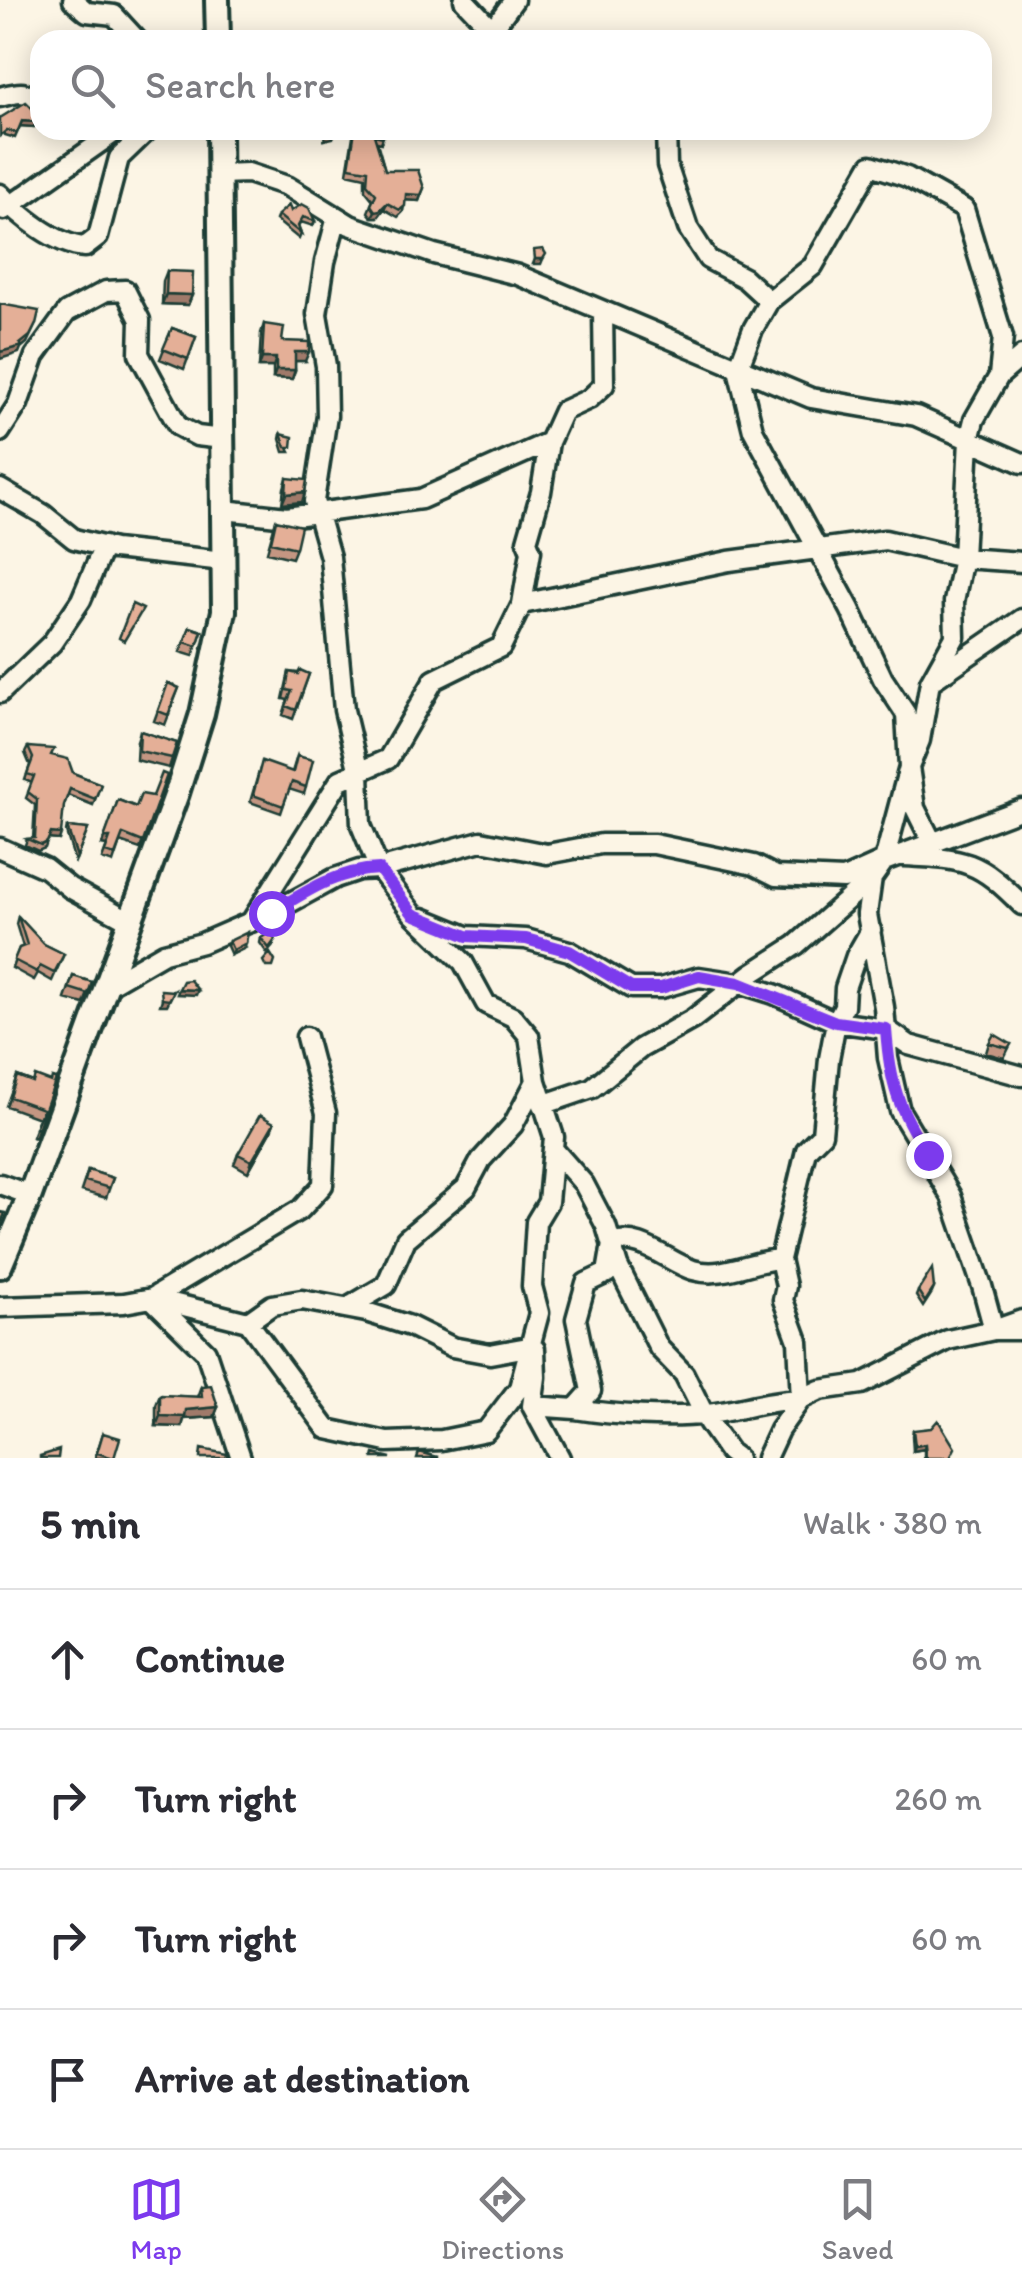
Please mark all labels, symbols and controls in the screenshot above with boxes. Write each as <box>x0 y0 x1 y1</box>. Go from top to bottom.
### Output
search box <box>30 30 992 140</box>
icon: search <box>65 58 120 113</box>
text: Search here <box>145 62 336 108</box>
route start <box>249 891 295 937</box>
route end <box>906 1133 952 1179</box>
text: 5 min <box>40 1498 140 1549</box>
text: Walk · 380 m <box>803 1504 982 1542</box>
icon: ahead <box>40 1632 95 1687</box>
text: Continue <box>135 1636 285 1682</box>
text: 60 m <box>911 1640 982 1678</box>
icon: right <box>40 1772 95 1827</box>
text: Turn right <box>135 1776 297 1822</box>
text: 260 m <box>894 1780 982 1818</box>
icon: right <box>40 1912 95 1967</box>
text: Turn right <box>135 1916 297 1962</box>
text: 60 m <box>911 1920 982 1958</box>
icon: arrive <box>40 2052 95 2107</box>
text: Arrive at destination <box>135 2056 470 2102</box>
tab: Map <box>129 2172 184 2266</box>
tab: Directions <box>441 2172 564 2266</box>
tab: Saved <box>822 2172 893 2266</box>

